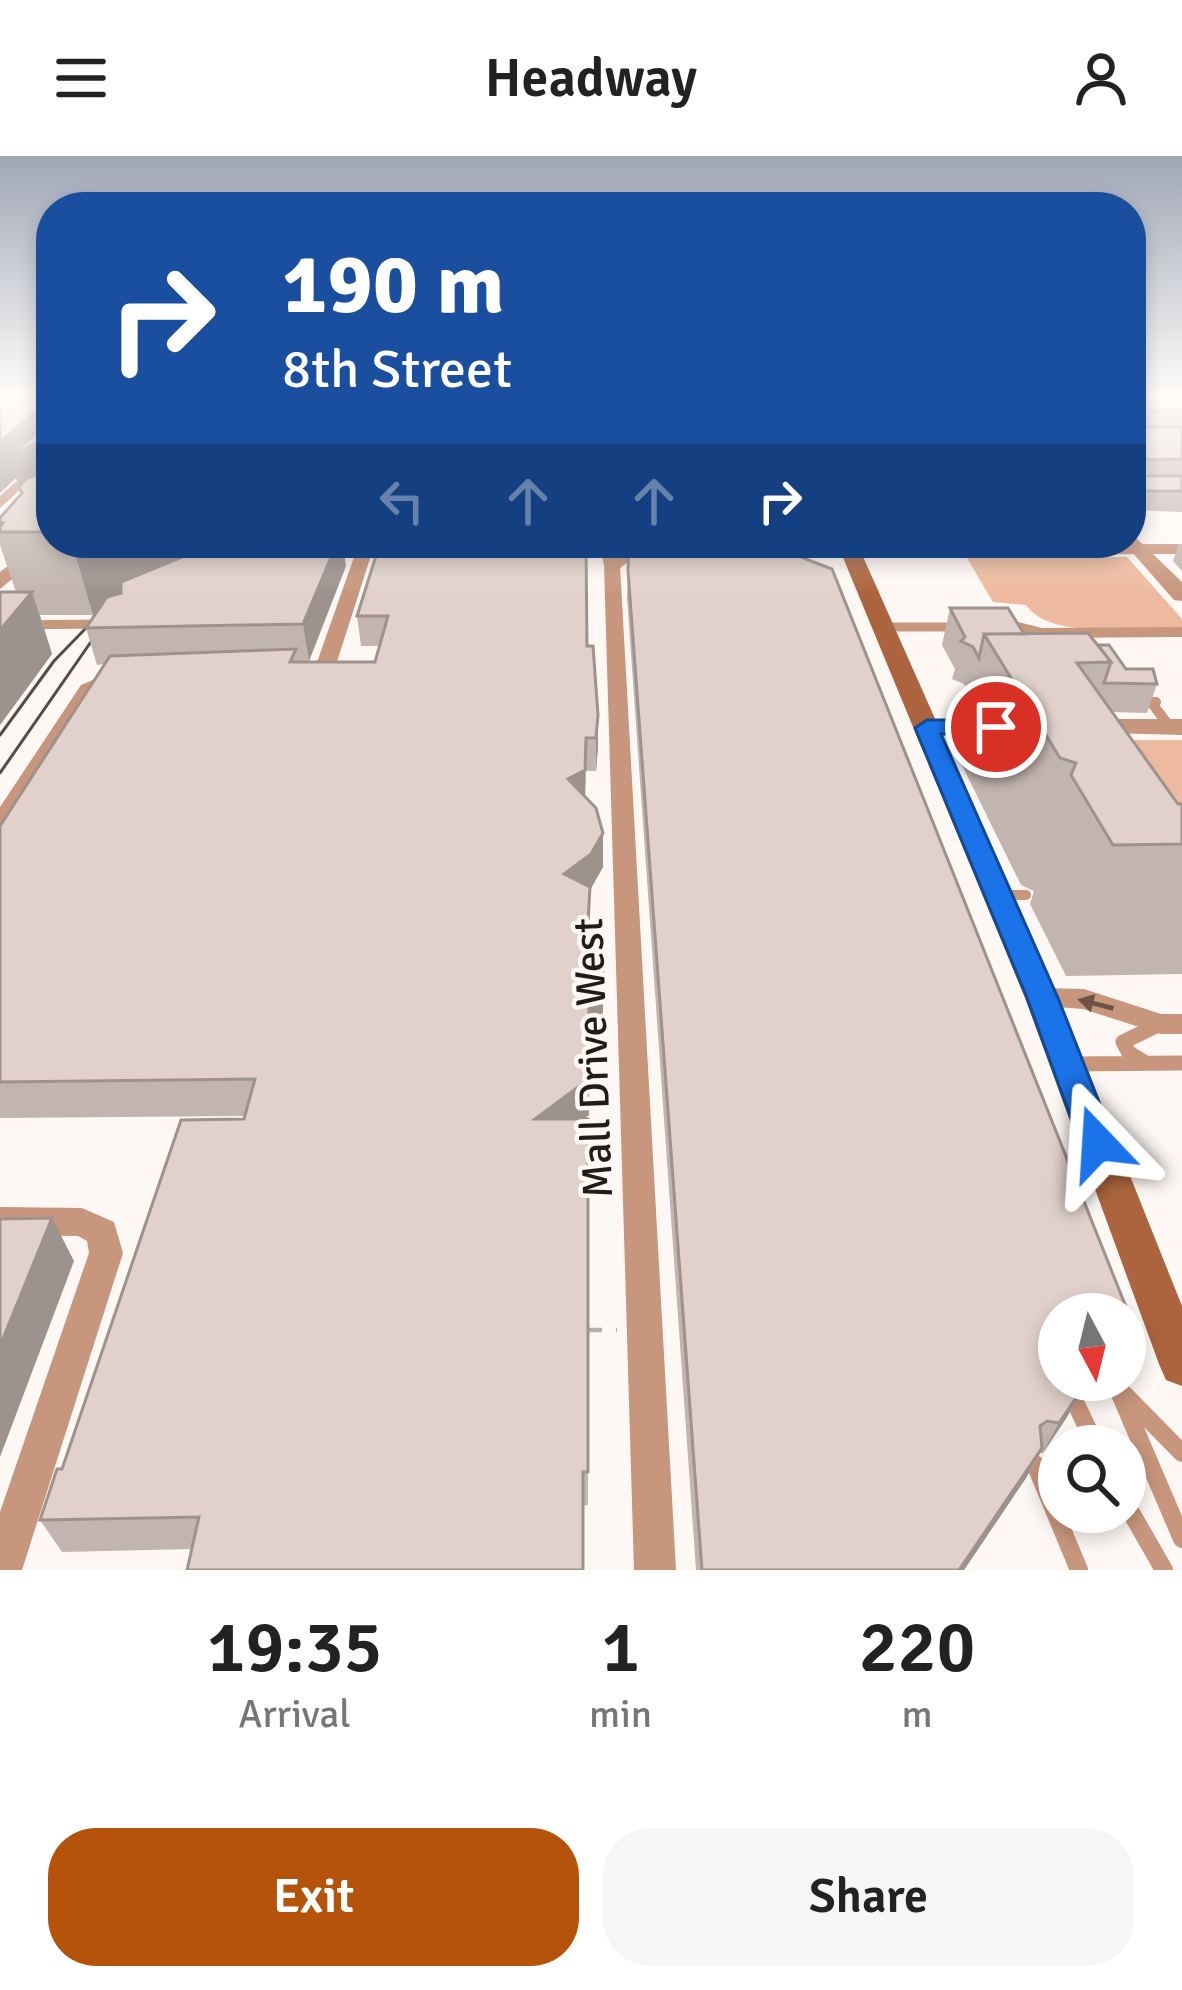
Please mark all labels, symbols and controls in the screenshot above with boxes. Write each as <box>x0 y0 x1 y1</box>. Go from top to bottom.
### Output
icon: menu <box>48 45 114 111</box>
text: Headway <box>485 45 697 112</box>
icon: person <box>1068 45 1134 111</box>
text: 190 m <box>282 233 504 337</box>
icon: right <box>84 240 240 396</box>
text: 8th Street <box>282 336 512 403</box>
icon: left <box>369 468 435 534</box>
icon: ahead <box>495 468 561 534</box>
icon: ahead <box>621 468 687 534</box>
icon: right <box>747 468 813 534</box>
pin <box>945 676 1047 778</box>
icon: arrive <box>963 694 1029 760</box>
street label: Mall Drive West <box>563 917 624 1199</box>
one-way arrow <box>1077 994 1114 1013</box>
position arrow <box>1035 1080 1161 1206</box>
north arrow <box>1038 1293 1146 1401</box>
map controls <box>1038 1293 1146 1533</box>
button: search <box>1038 1425 1146 1533</box>
text: 19:35 <box>207 1603 382 1692</box>
text: 1 <box>601 1603 640 1692</box>
text: 220 <box>859 1603 975 1692</box>
text: Arrival <box>238 1690 351 1738</box>
text: min <box>589 1690 652 1738</box>
text: m <box>901 1690 933 1738</box>
button: Exit <box>48 1828 579 1966</box>
button: Share <box>603 1828 1134 1966</box>

